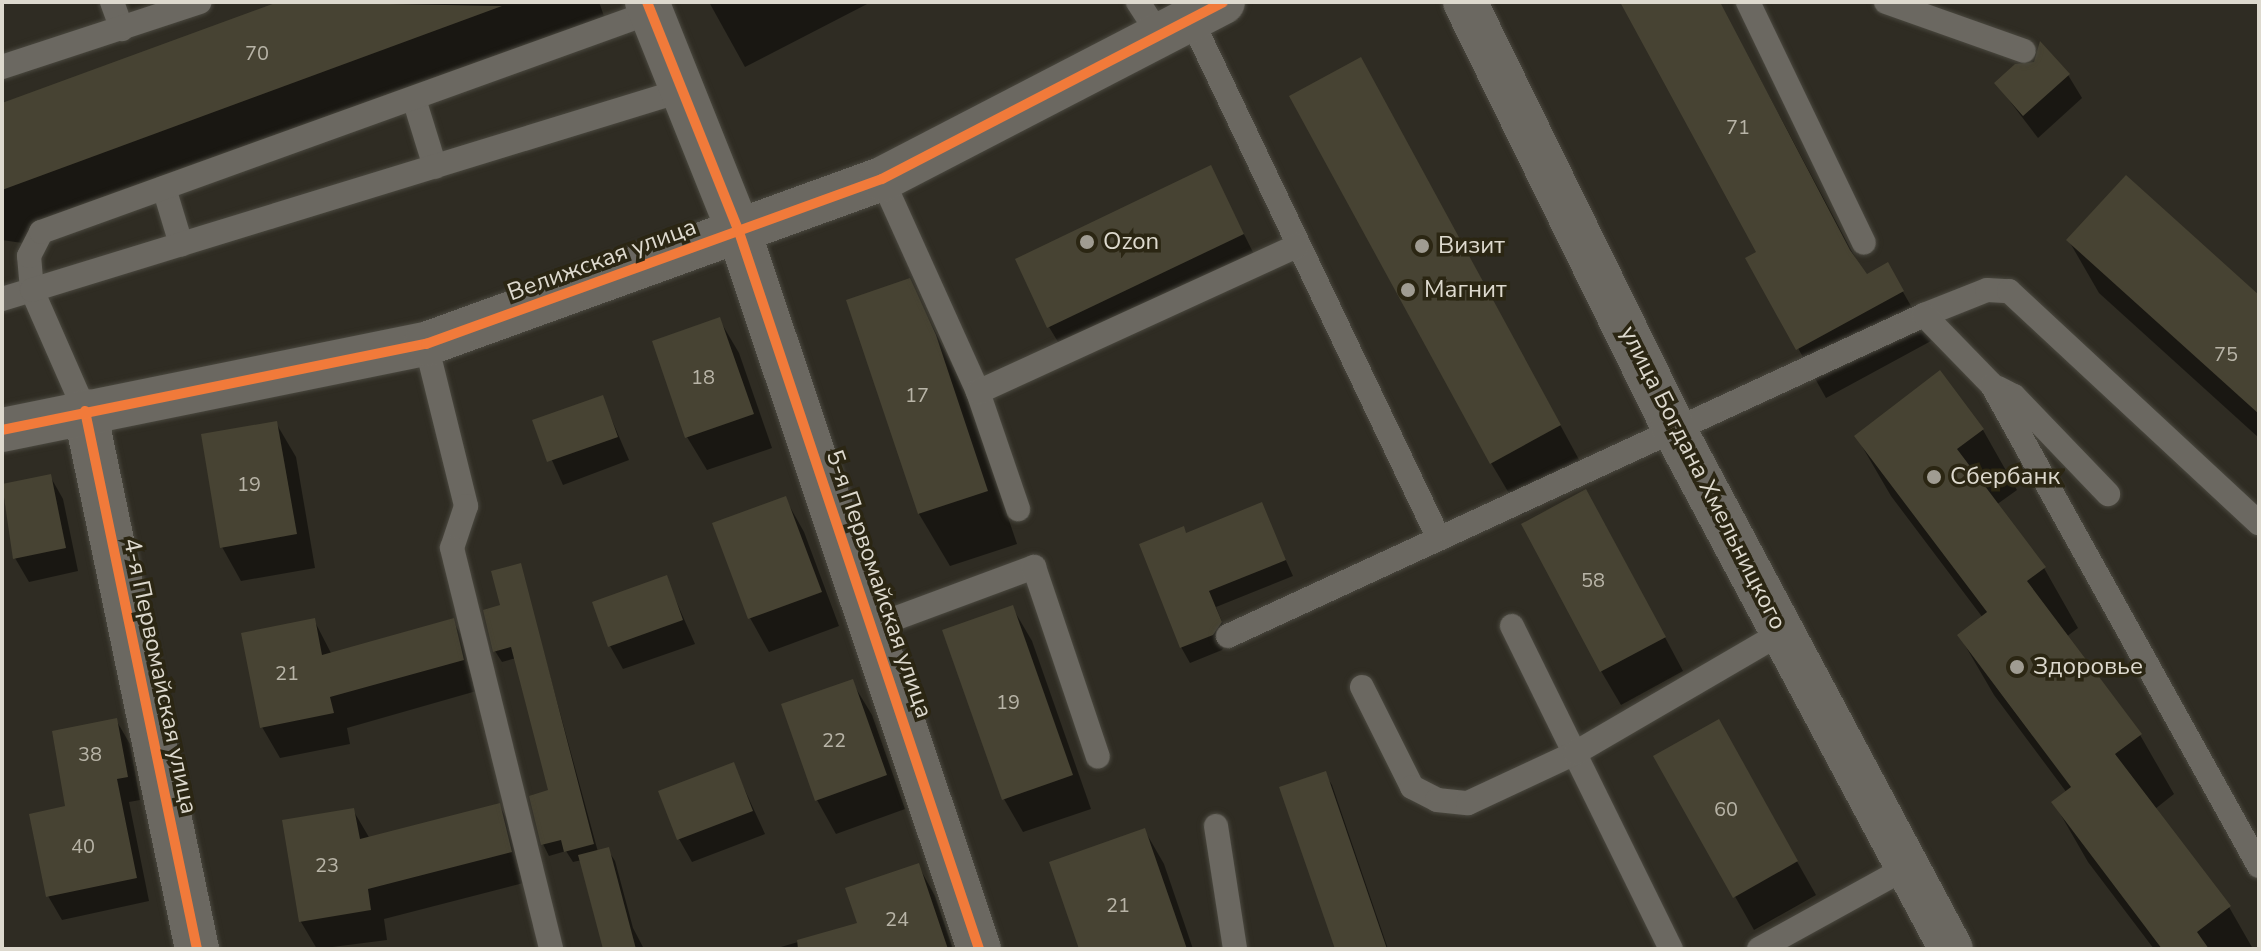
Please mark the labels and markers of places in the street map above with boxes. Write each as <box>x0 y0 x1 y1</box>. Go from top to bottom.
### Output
place label: Ozon <box>1103 228 1159 256</box>
place label: Визит <box>1438 232 1505 260</box>
marker: Ozon <box>1078 233 1096 251</box>
marker: Визит <box>1413 237 1431 255</box>
place label: Магнит <box>1424 276 1507 304</box>
marker: Магнит <box>1399 281 1417 299</box>
place label: Сбербанк <box>1950 463 2060 491</box>
marker: Сбербанк <box>1925 468 1943 486</box>
place label: Здоровье <box>2033 653 2143 681</box>
marker: Здоровье <box>2008 658 2026 676</box>

